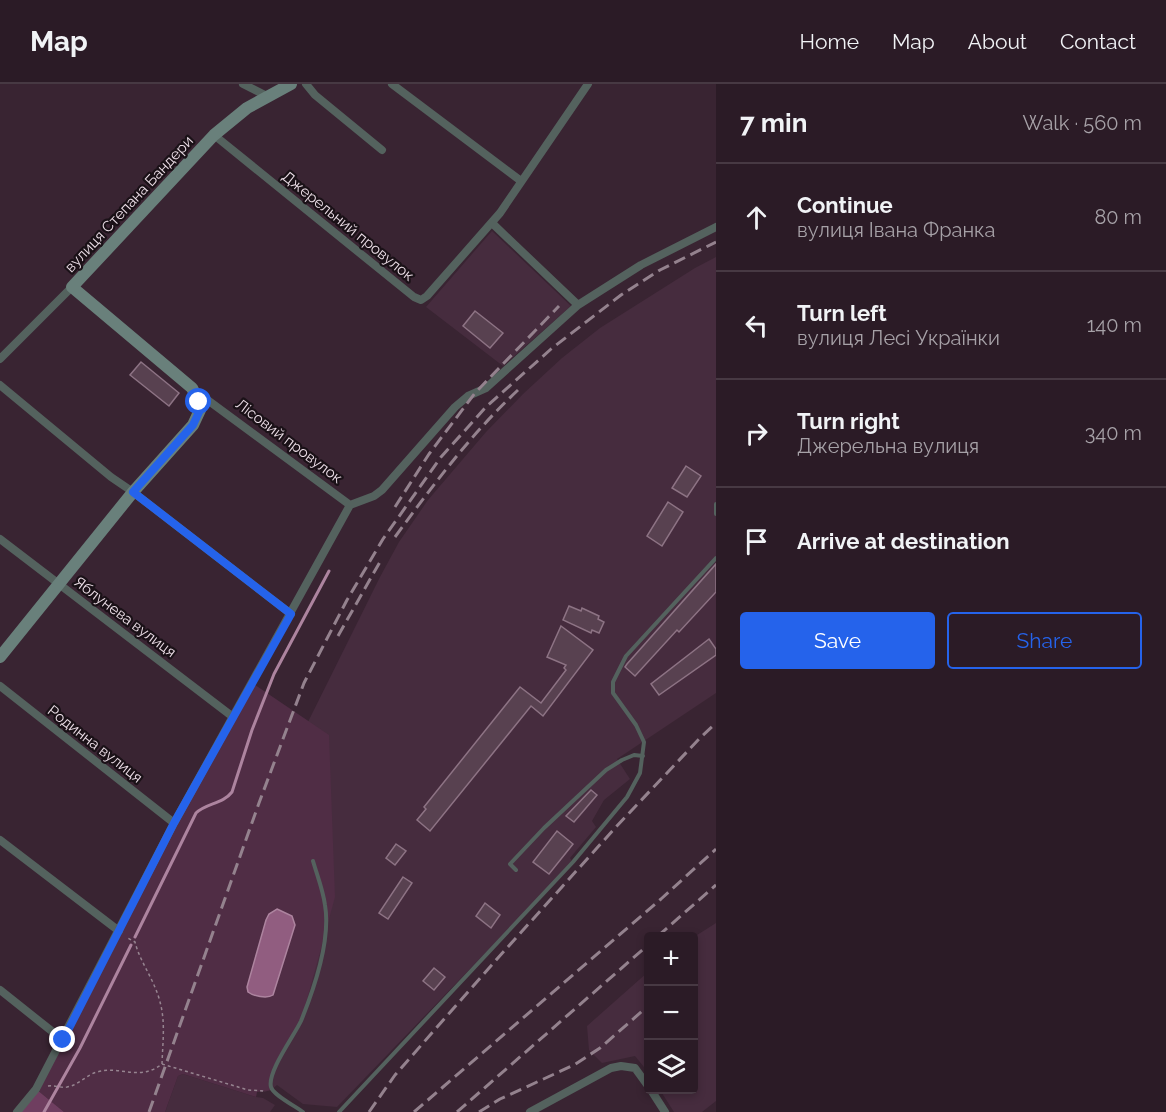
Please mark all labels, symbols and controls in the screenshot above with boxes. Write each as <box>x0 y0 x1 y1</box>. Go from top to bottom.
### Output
text: Map <box>30 25 88 58</box>
text: Home <box>800 29 859 54</box>
text: Map <box>892 29 935 54</box>
text: About <box>968 29 1027 54</box>
text: Contact <box>1060 29 1136 54</box>
text: 7 min <box>740 108 807 138</box>
text: Walk · 560 m <box>1023 111 1142 135</box>
street label: вулиця Степана Бандери <box>61 132 197 276</box>
street label: Джерельний провулок <box>278 167 418 285</box>
text: Continue <box>797 192 893 218</box>
icon: ahead <box>740 201 773 234</box>
text: 80 m <box>1094 205 1142 229</box>
text: вулиця Івана Франка <box>797 218 995 242</box>
text: Turn left <box>797 300 887 326</box>
icon: left <box>740 309 773 342</box>
text: 140 m <box>1087 313 1142 337</box>
text: вулиця Лесі Українки <box>797 326 1000 350</box>
route start <box>185 388 211 414</box>
street label: Лісовий провулок <box>232 395 346 487</box>
text: Turn right <box>797 408 900 434</box>
icon: right <box>740 417 773 450</box>
text: 340 m <box>1085 421 1142 445</box>
text: Джерельна вулиця <box>797 434 979 458</box>
icon: arrive <box>740 525 773 558</box>
text: Arrive at destination <box>797 528 1010 554</box>
street label: Яблунева вулиця <box>70 573 180 661</box>
button: Save <box>740 612 935 669</box>
button: Share <box>947 612 1142 669</box>
street label: Родинна вулиця <box>44 701 146 787</box>
map controls <box>644 932 698 1094</box>
button: + <box>644 932 698 986</box>
button: − <box>644 986 698 1040</box>
route end <box>49 1026 75 1052</box>
button: layers <box>644 1040 698 1094</box>

